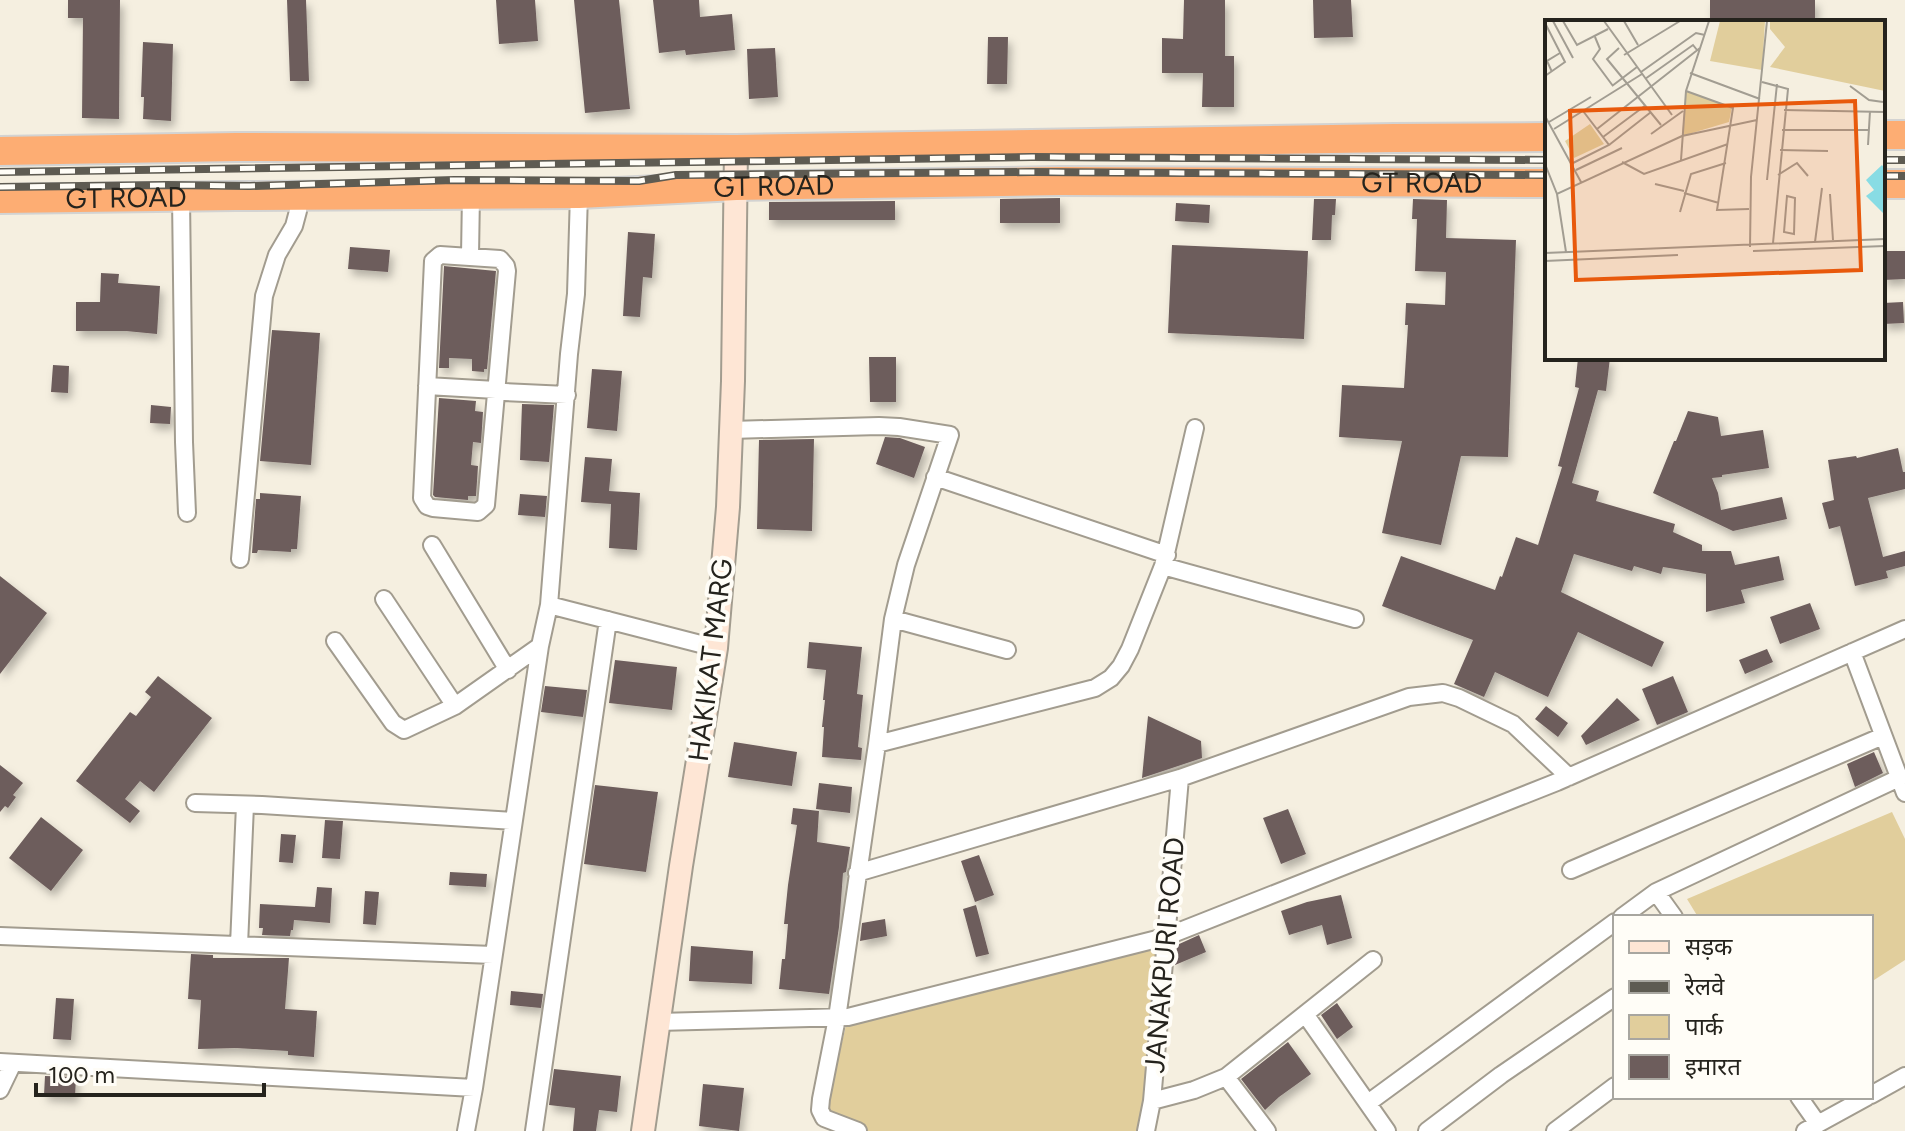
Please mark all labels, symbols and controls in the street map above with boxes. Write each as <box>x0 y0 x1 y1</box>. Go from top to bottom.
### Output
inset map <box>1545 20 1885 360</box>
street label: GT ROAD <box>1361 165 1482 200</box>
street label: GT ROAD <box>712 167 835 204</box>
street label: GT ROAD <box>65 180 187 215</box>
street label: HAKIKAT MARG <box>681 557 739 763</box>
street label: JANAKPURI ROAD <box>1137 836 1191 1074</box>
legend <box>1613 915 1873 1099</box>
text: सड़क <box>1685 932 1733 961</box>
text: रेलवे <box>1684 972 1725 1001</box>
text: पार्क <box>1685 1012 1724 1041</box>
scale bar <box>36 1047 264 1097</box>
text: इमारत <box>1685 1052 1742 1081</box>
text: 100 m <box>48 1060 115 1089</box>

